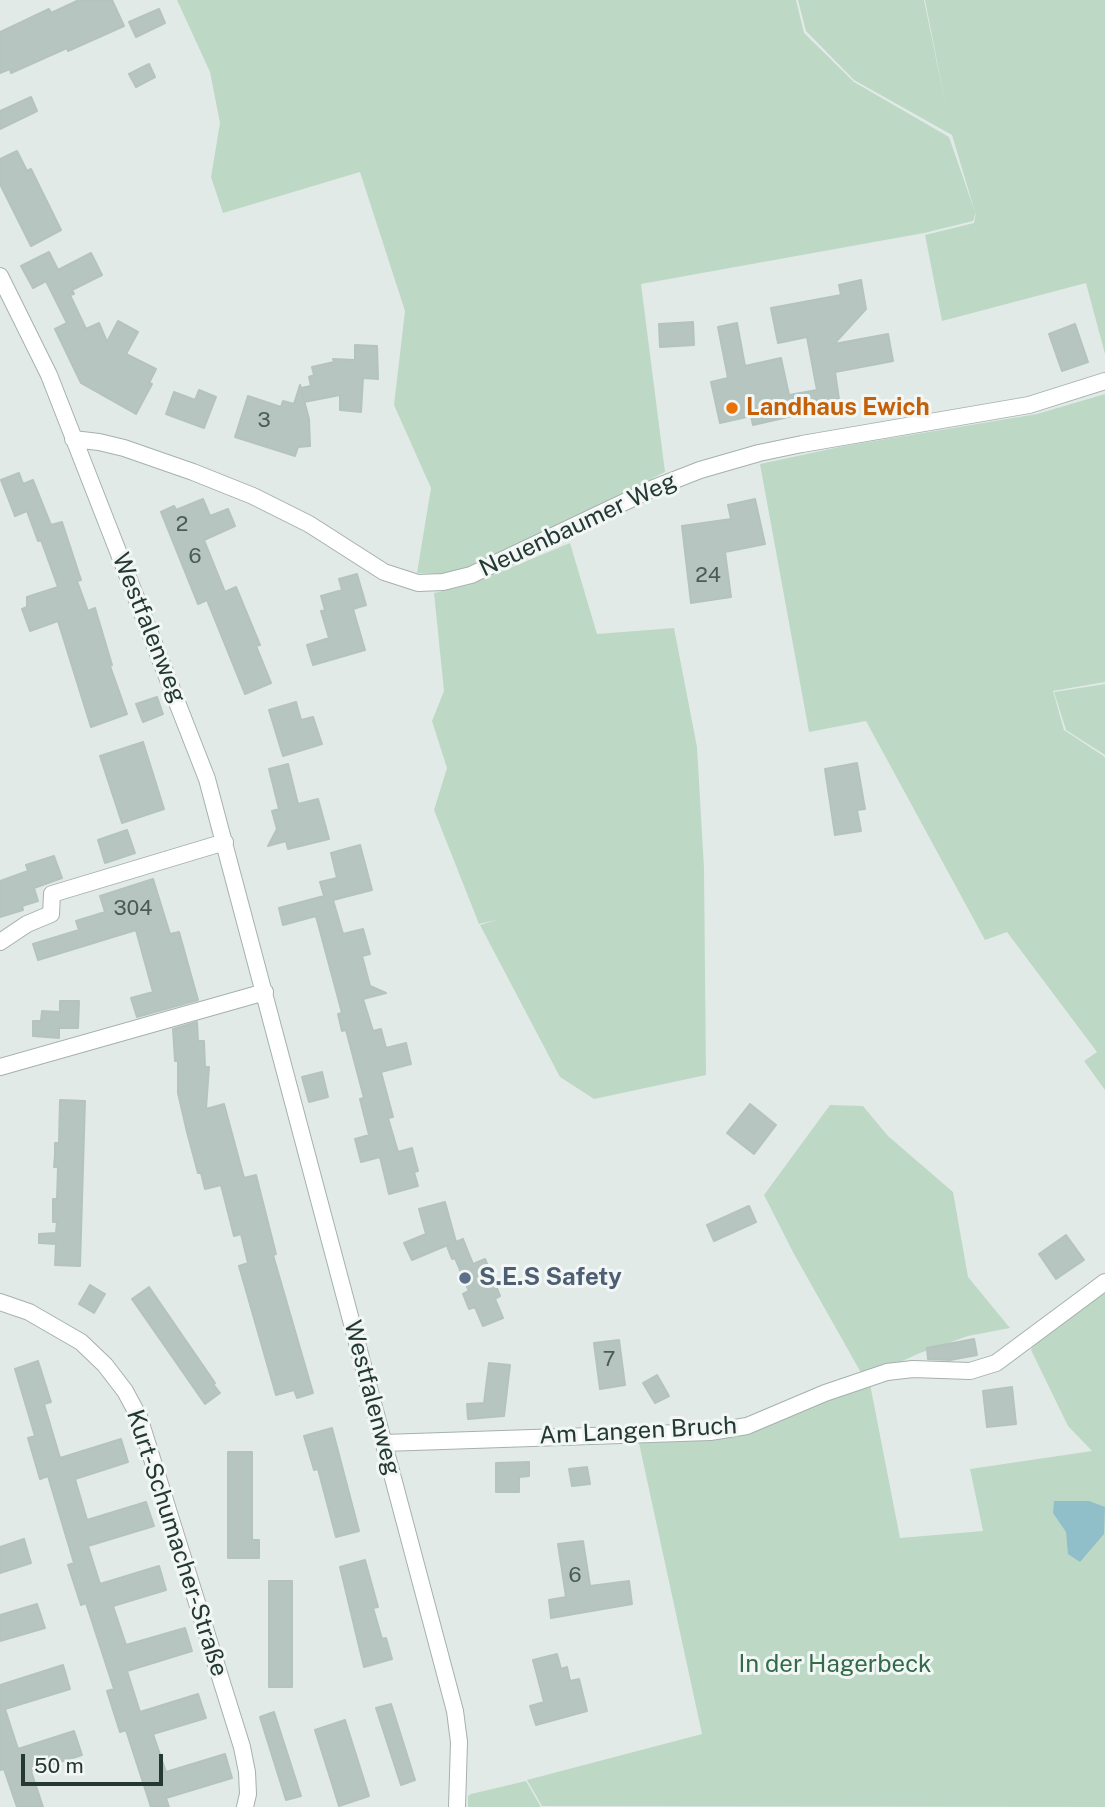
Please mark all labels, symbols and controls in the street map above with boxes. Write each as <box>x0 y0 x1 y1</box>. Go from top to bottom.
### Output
place label: Landhaus Ewich <box>746 394 930 422</box>
marker: Landhaus Ewich <box>724 400 740 416</box>
house number: 3 <box>257 408 271 434</box>
street label: Neuenbaumer Weg <box>475 467 681 583</box>
house number: 2 <box>176 512 188 538</box>
house number: 6 <box>188 544 202 570</box>
street label: Westfalenweg <box>106 549 192 707</box>
house number: 24 <box>695 563 721 589</box>
house number: 304 <box>113 896 153 922</box>
place label: S.E.S Safety <box>479 1264 622 1292</box>
marker: S.E.S Safety <box>457 1270 473 1286</box>
street label: Westfalenweg <box>338 1317 406 1479</box>
house number: 7 <box>603 1347 615 1373</box>
street label: Kurt-Schumacher-Straße <box>120 1406 234 1680</box>
street label: Am Langen Bruch <box>538 1411 738 1451</box>
house number: 6 <box>568 1563 582 1589</box>
park label: In der Hagerbeck <box>739 1651 931 1679</box>
scale bar <box>24 1741 166 1785</box>
text: 50 m <box>34 1753 84 1778</box>

